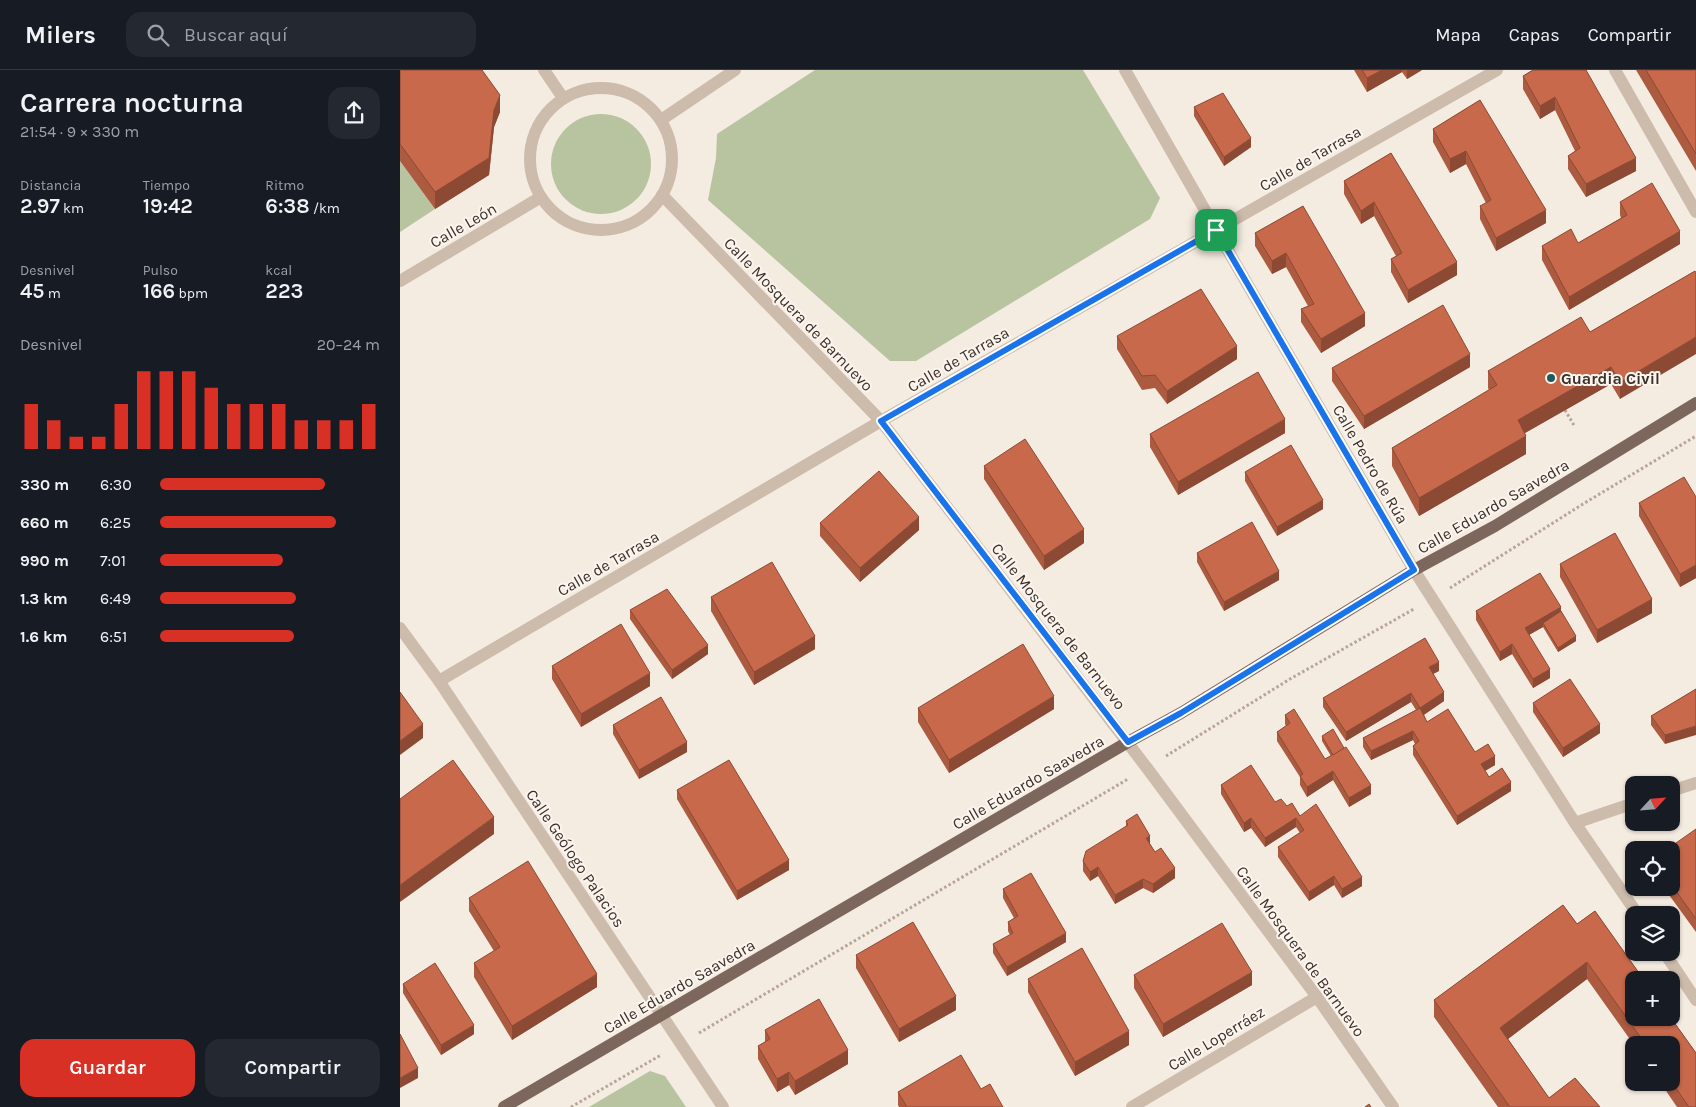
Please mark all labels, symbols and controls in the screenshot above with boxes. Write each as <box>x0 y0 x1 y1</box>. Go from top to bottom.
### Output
search box <box>126 12 476 57</box>
text: Milers <box>25 21 96 49</box>
icon: search <box>144 21 172 49</box>
text: Buscar aquí <box>184 24 288 46</box>
text: Mapa <box>1435 24 1481 46</box>
text: Capas <box>1509 24 1560 46</box>
text: Compartir <box>1588 24 1671 46</box>
text: Carrera nocturna <box>20 86 244 119</box>
button: share <box>328 87 380 139</box>
text: 21:54 · 9 × 330 m <box>20 122 139 141</box>
street label: Calle de Tarrasa <box>1256 122 1364 195</box>
text: Distancia <box>20 177 81 194</box>
text: Tiempo <box>143 177 190 194</box>
text: Ritmo <box>265 177 304 194</box>
text: 2.97 <box>20 194 60 218</box>
text: 19:42 <box>143 194 193 218</box>
text: 6:38 <box>265 194 310 218</box>
street label: Calle León <box>427 199 500 252</box>
text: km <box>60 200 84 217</box>
text: /km <box>310 200 340 217</box>
pin <box>1195 209 1237 251</box>
icon: arrive <box>1202 216 1230 244</box>
street label: Calle Mosquera de Barnuevo <box>720 234 877 395</box>
text: Desnivel <box>20 262 75 279</box>
text: Pulso <box>143 262 178 279</box>
text: kcal <box>265 262 292 279</box>
text: 45 <box>20 279 44 303</box>
text: 166 <box>143 279 175 303</box>
text: 223 <box>265 279 303 303</box>
text: m <box>44 285 61 302</box>
text: bpm <box>175 285 208 302</box>
street label: Calle de Tarrasa <box>904 323 1012 396</box>
text: Desnivel <box>20 335 82 354</box>
text: 20–24 m <box>317 335 380 354</box>
place label: Guardia Civil <box>1561 369 1660 388</box>
marker: Guardia Civil <box>1545 372 1557 384</box>
street label: Calle Pedro de Rúa <box>1329 401 1412 527</box>
street label: Calle Eduardo Saavedra <box>1414 455 1572 558</box>
text: 330 m <box>20 475 69 494</box>
text: 6:30 <box>100 475 132 494</box>
text: 660 m <box>20 513 69 532</box>
text: 6:25 <box>100 513 131 532</box>
street label: Calle de Tarrasa <box>554 527 662 600</box>
street label: Calle Mosquera de Barnuevo <box>988 539 1130 713</box>
text: 990 m <box>20 551 69 570</box>
text: 7:01 <box>100 551 126 570</box>
text: 1.3 km <box>20 589 68 608</box>
text: 6:49 <box>100 589 131 608</box>
text: 1.6 km <box>20 627 68 646</box>
text: 6:51 <box>100 627 127 646</box>
street label: Calle Eduardo Saavedra <box>949 731 1107 834</box>
north arrow <box>1625 776 1680 831</box>
map controls <box>1625 776 1680 1091</box>
street label: Calle Geólogo Palacios <box>522 785 629 931</box>
button: locate <box>1625 841 1680 896</box>
street label: Calle Mosquera de Barnuevo <box>1232 862 1369 1040</box>
button: layers <box>1625 906 1680 961</box>
street label: Calle Eduardo Saavedra <box>600 935 758 1038</box>
button: + <box>1625 971 1680 1026</box>
street label: Calle Loperráez <box>1164 1002 1268 1075</box>
button: − <box>1625 1036 1680 1091</box>
button: Guardar <box>20 1039 195 1097</box>
button: Compartir <box>205 1039 380 1097</box>

